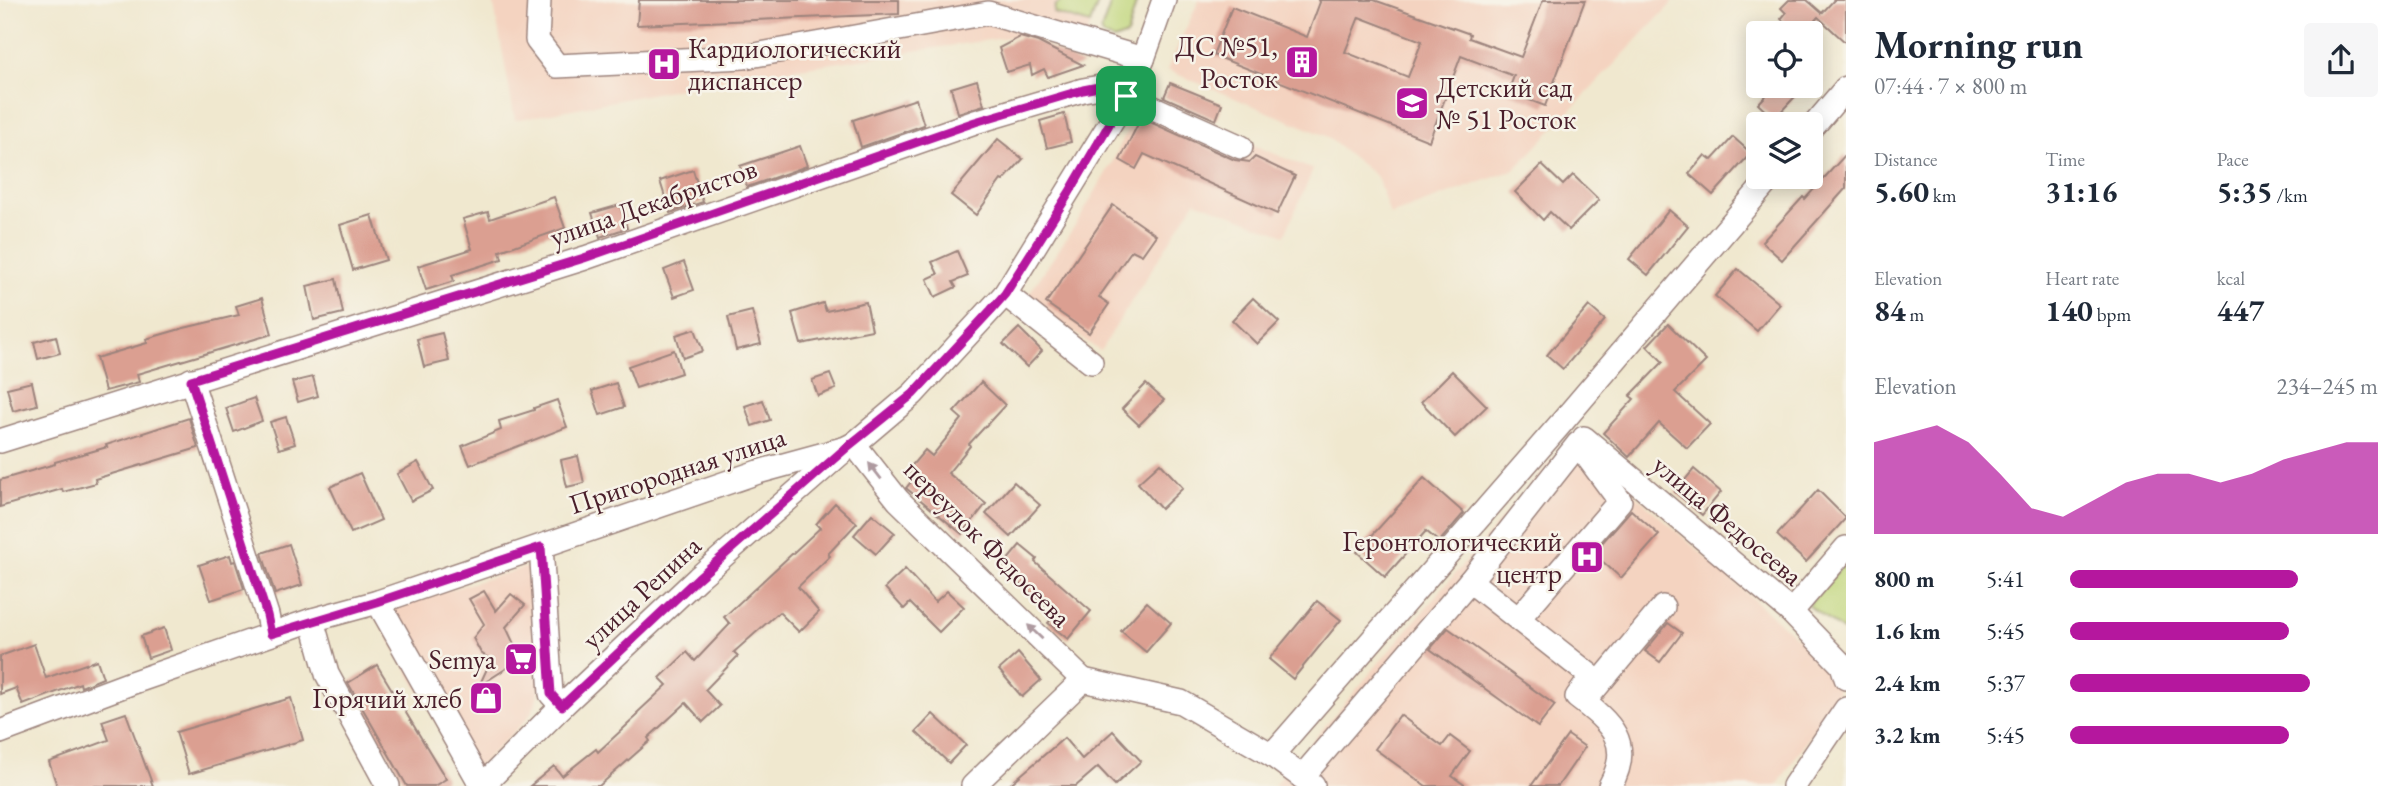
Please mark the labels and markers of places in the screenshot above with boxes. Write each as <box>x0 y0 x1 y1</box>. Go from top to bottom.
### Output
place label: ДС №51, Росток <box>1175 28 1278 96</box>
place label: Кардиологический диспансер <box>688 30 902 98</box>
building icon: ДС №51, Росток <box>1283 43 1321 81</box>
hospital icon: Кардиологический диспансер <box>645 45 683 83</box>
pin <box>1096 66 1156 126</box>
place label: Детский сад № 51 Росток <box>1436 69 1576 137</box>
school or university icon: Детский сад № 51 Росток <box>1393 84 1431 122</box>
place label: Геронтологический центр <box>1342 523 1562 591</box>
hospital icon: Геронтологический центр <box>1568 538 1606 576</box>
supermarket icon: Semya <box>502 640 540 678</box>
place label: Semya <box>428 641 497 677</box>
shop icon: Горячий хлеб <box>467 679 505 717</box>
place label: Горячий хлеб <box>312 680 462 716</box>

